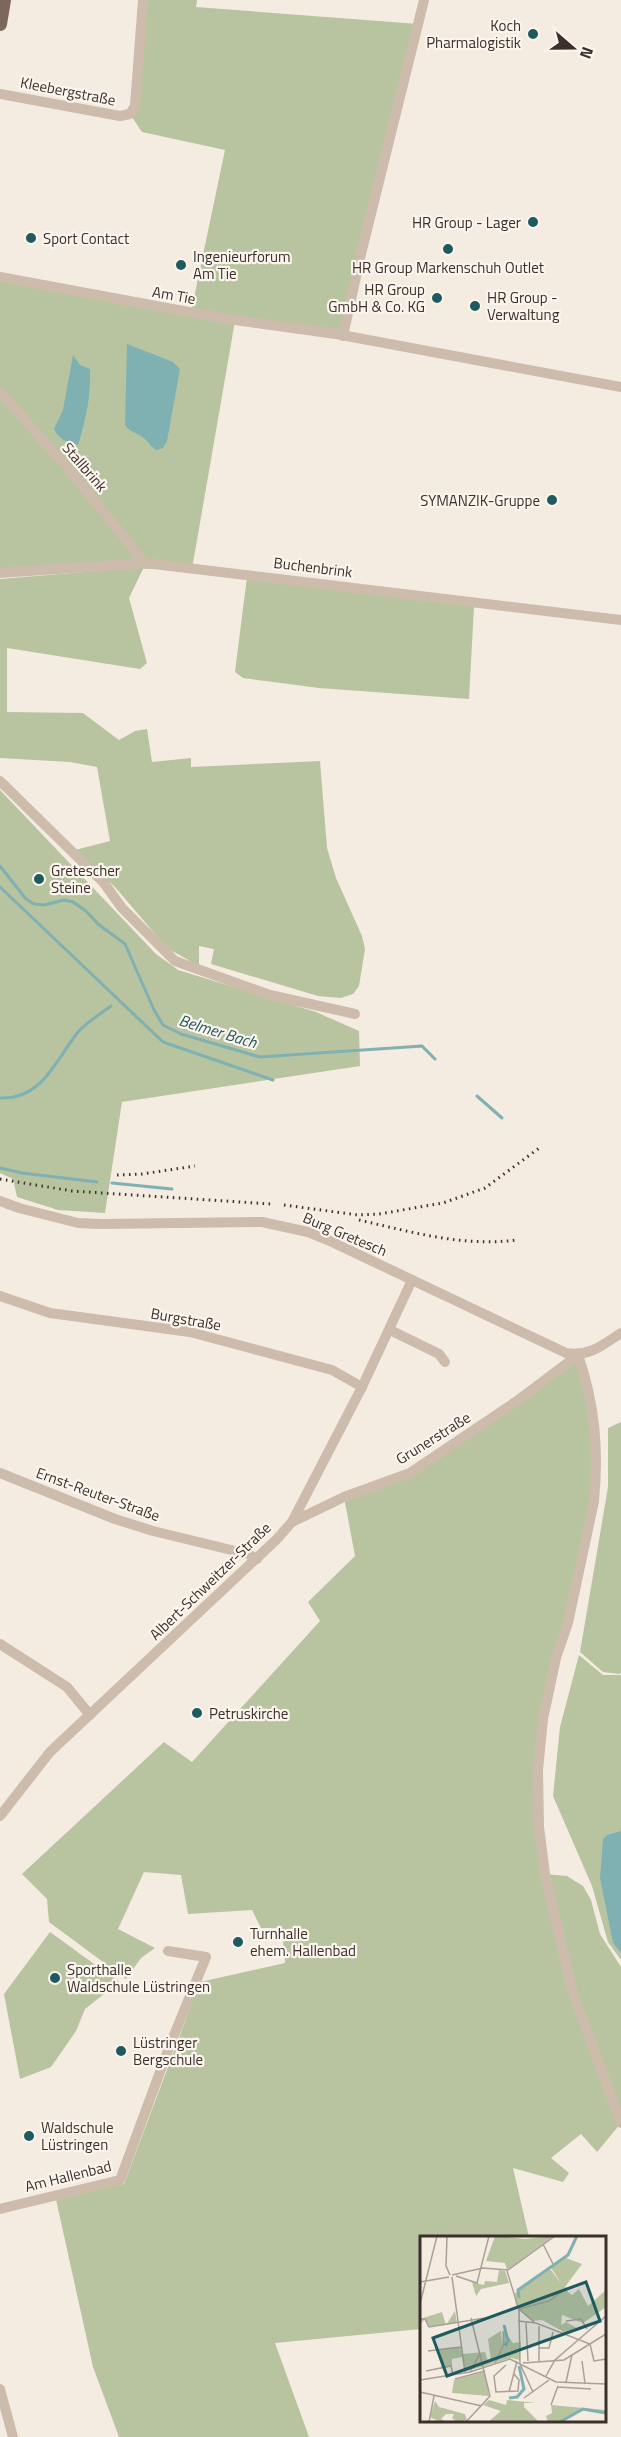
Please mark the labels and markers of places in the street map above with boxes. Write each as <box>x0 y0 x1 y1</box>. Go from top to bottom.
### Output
place label: Koch Pharmalogistik <box>426 14 521 54</box>
marker: Koch Pharmalogistik <box>526 27 540 41</box>
place label: HR Group - Lager <box>412 211 521 234</box>
marker: HR Group - Lager <box>526 215 540 229</box>
place label: Sport Contact <box>43 227 130 250</box>
marker: Sport Contact <box>24 231 38 245</box>
marker: HR Group Markenschuh Outlet <box>441 242 455 256</box>
place label: Ingenieurforum Am Tie <box>193 245 291 285</box>
place label: HR Group Markenschuh Outlet <box>352 256 545 279</box>
marker: Ingenieurforum Am Tie <box>174 258 188 272</box>
place label: HR Group GmbH & Co. KG <box>328 278 425 318</box>
place label: HR Group - Verwaltung <box>487 286 560 326</box>
marker: HR Group GmbH & Co. KG <box>430 291 444 305</box>
marker: HR Group - Verwaltung <box>468 299 482 313</box>
place label: SYMANZIK-Gruppe <box>420 489 540 512</box>
marker: SYMANZIK-Gruppe <box>545 493 559 507</box>
place label: Gretescher Steine <box>51 859 120 899</box>
marker: Gretescher Steine <box>32 872 46 886</box>
place label: Petruskirche <box>209 1702 288 1725</box>
marker: Petruskirche <box>190 1706 204 1720</box>
place label: Turnhalle ehem. Hallenbad <box>250 1922 356 1962</box>
marker: Turnhalle ehem. Hallenbad <box>231 1935 245 1949</box>
place label: Sporthalle Waldschule Lüstringen <box>67 1958 210 1998</box>
marker: Sporthalle Waldschule Lüstringen <box>48 1971 62 1985</box>
place label: Lüstringer Bergschule <box>133 2031 203 2071</box>
marker: Lüstringer Bergschule <box>114 2044 128 2058</box>
place label: Waldschule Lüstringen <box>41 2116 114 2156</box>
marker: Waldschule Lüstringen <box>22 2129 36 2143</box>

